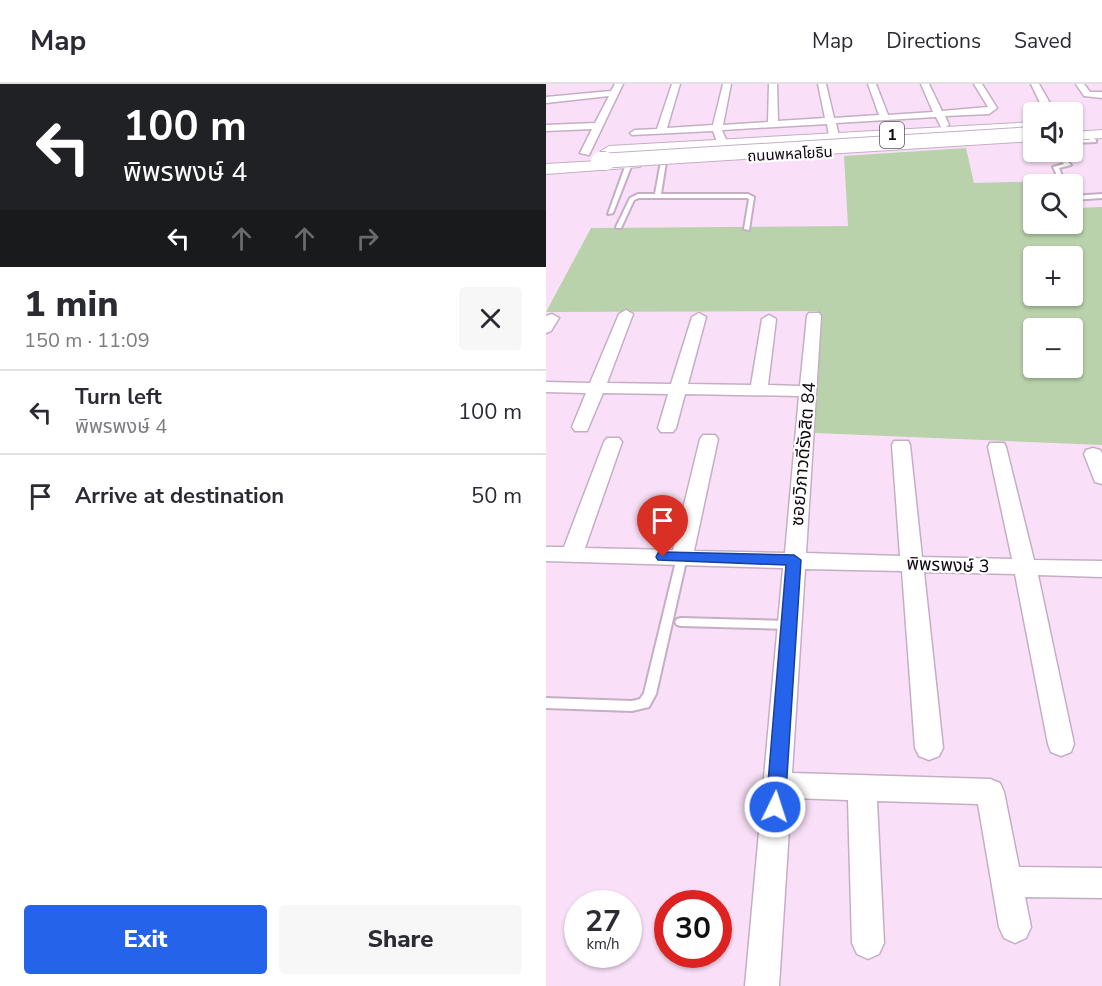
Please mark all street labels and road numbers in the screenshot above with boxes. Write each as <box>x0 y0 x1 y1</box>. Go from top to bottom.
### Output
road number: 1 <box>880 122 904 148</box>
street label: ถนนพหลโยธิน <box>747 142 833 166</box>
street label: ซอยวิภาวดีรังสิต 84 <box>785 381 821 527</box>
street label: พิพรพงษ์ 3 <box>906 552 990 578</box>

